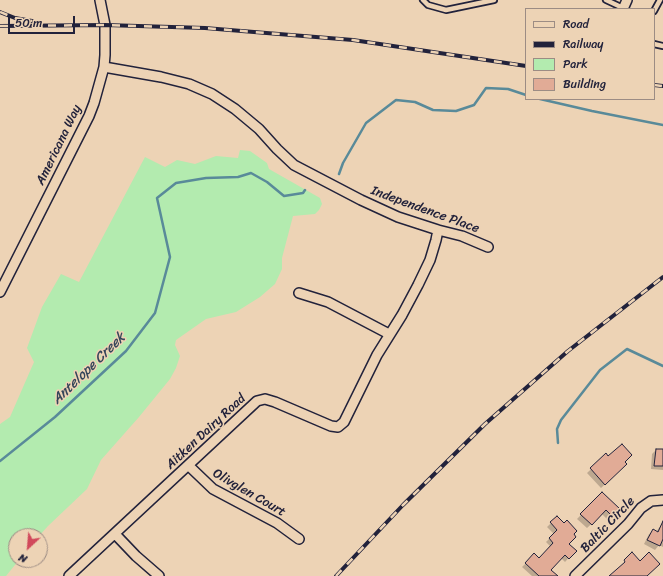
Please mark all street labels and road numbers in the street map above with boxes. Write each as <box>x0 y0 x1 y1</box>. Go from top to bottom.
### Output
street label: Americana Way <box>33 102 85 188</box>
street label: Independence Place <box>369 183 481 237</box>
street label: Aitken Dairy Road <box>163 391 249 473</box>
street label: Olivglen Court <box>210 466 288 520</box>
street label: Baltic Circle <box>578 494 638 556</box>

